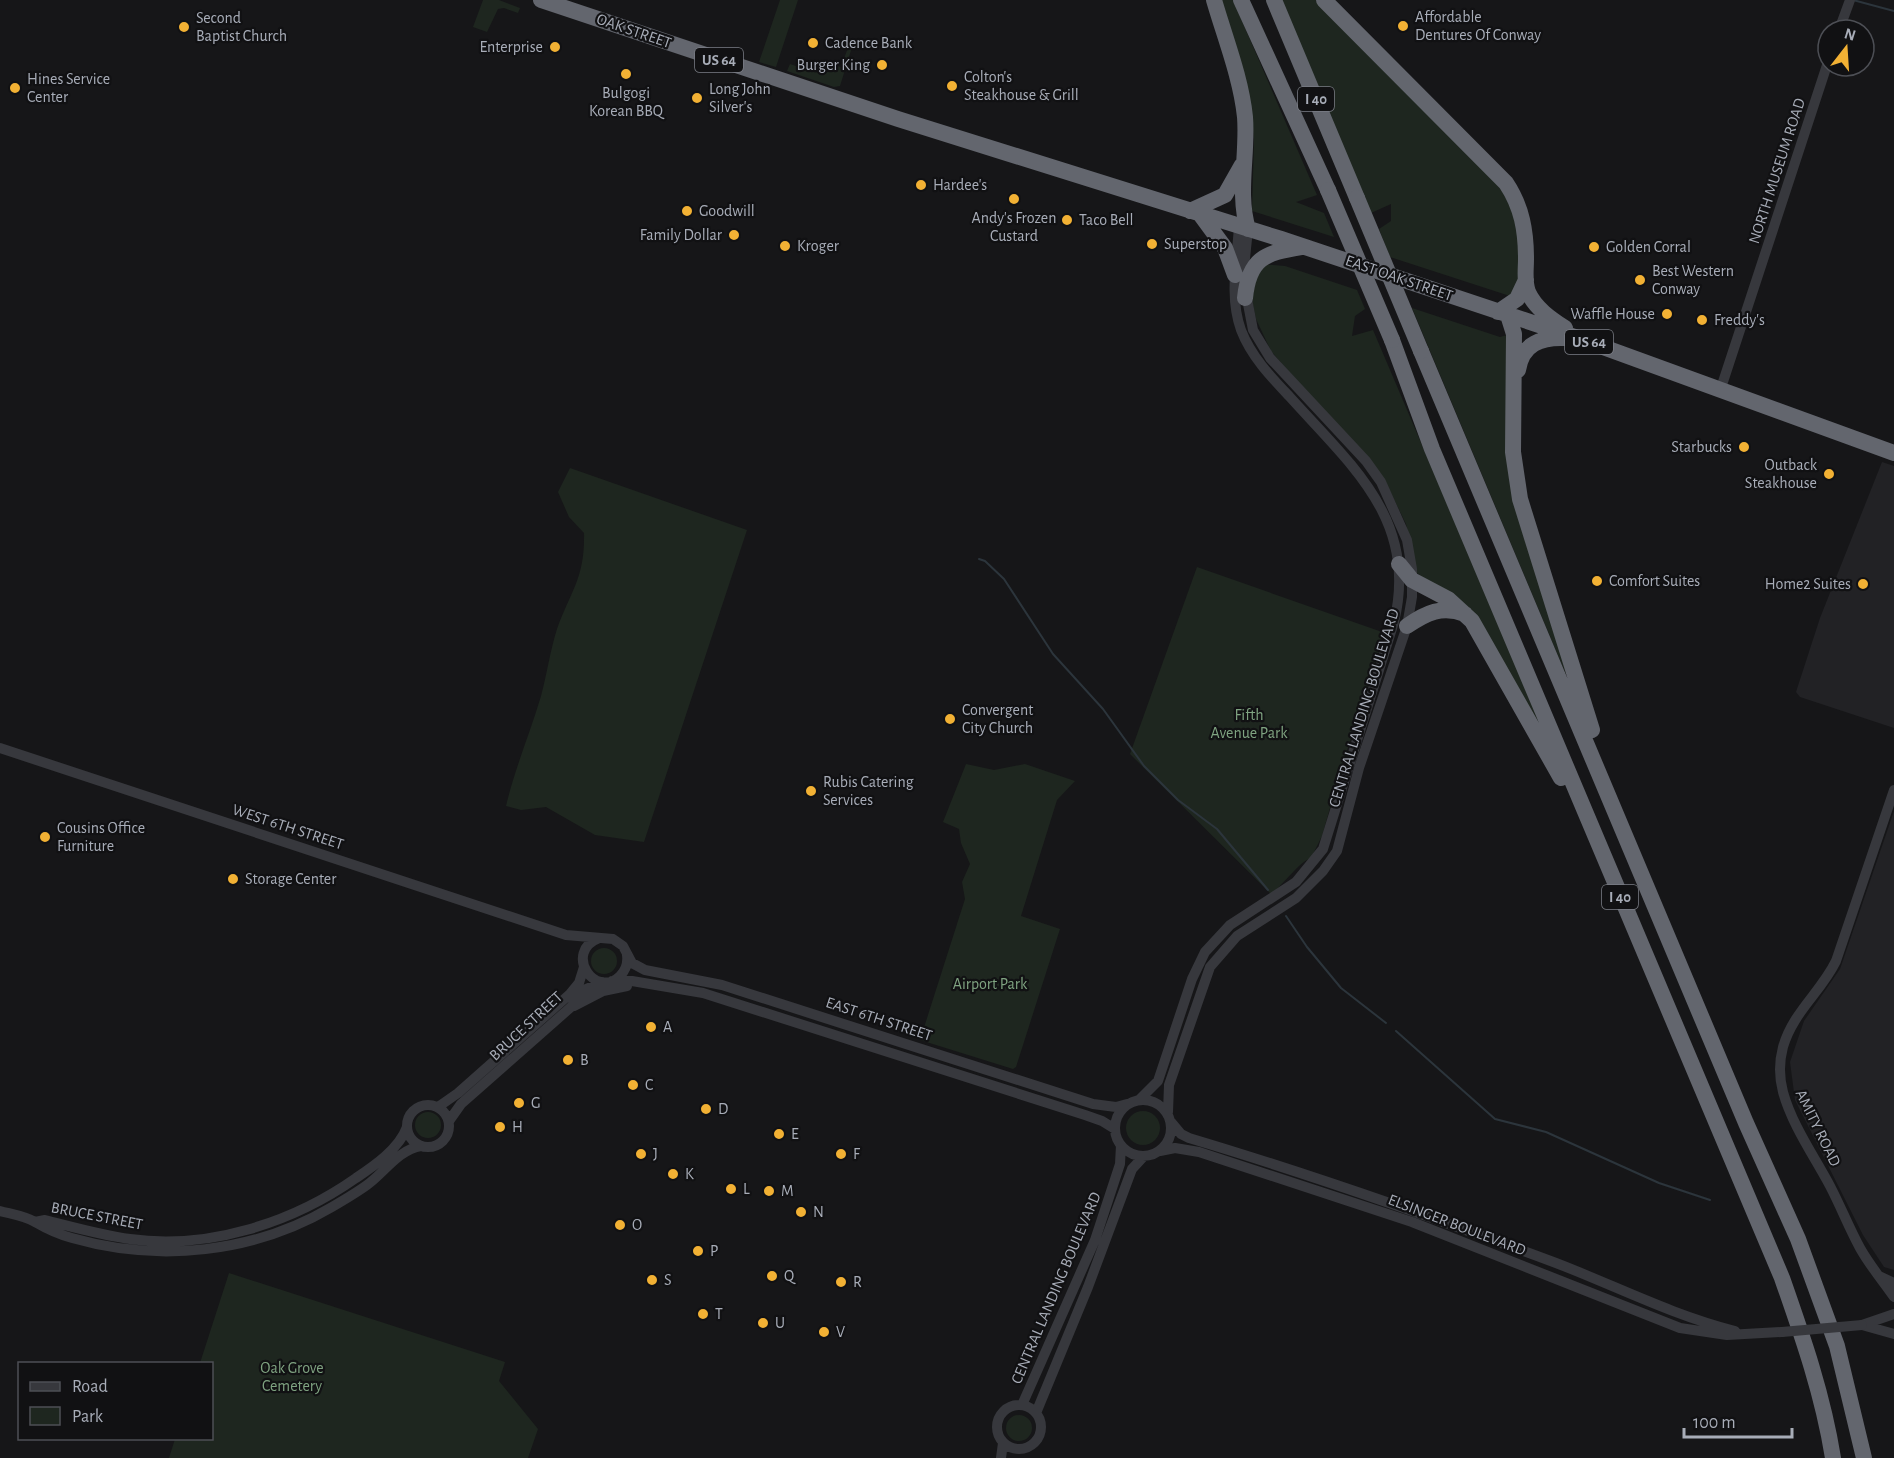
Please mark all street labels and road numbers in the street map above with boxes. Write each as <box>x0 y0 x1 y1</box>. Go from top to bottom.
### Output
street label: OAK STREET <box>595 11 674 51</box>
road number: US 64 <box>695 48 743 72</box>
road number: I 40 <box>1298 87 1334 111</box>
street label: NORTH MUSEUM ROAD <box>1746 96 1808 246</box>
street label: EAST OAK STREET <box>1343 252 1455 304</box>
road number: US 64 <box>1565 330 1613 354</box>
street label: CENTRAL LANDING BOULEVARD <box>1326 607 1402 809</box>
street label: WEST 6TH STREET <box>230 801 346 853</box>
road number: I 40 <box>1602 885 1638 909</box>
street label: BRUCE STREET <box>486 988 566 1064</box>
street label: EAST 6TH STREET <box>824 994 934 1044</box>
street label: AMITY ROAD <box>1793 1087 1843 1169</box>
street label: CENTRAL LANDING BOULEVARD <box>1008 1190 1104 1386</box>
street label: ELSINGER BOULEVARD <box>1386 1191 1528 1259</box>
street label: BRUCE STREET <box>50 1199 144 1233</box>

